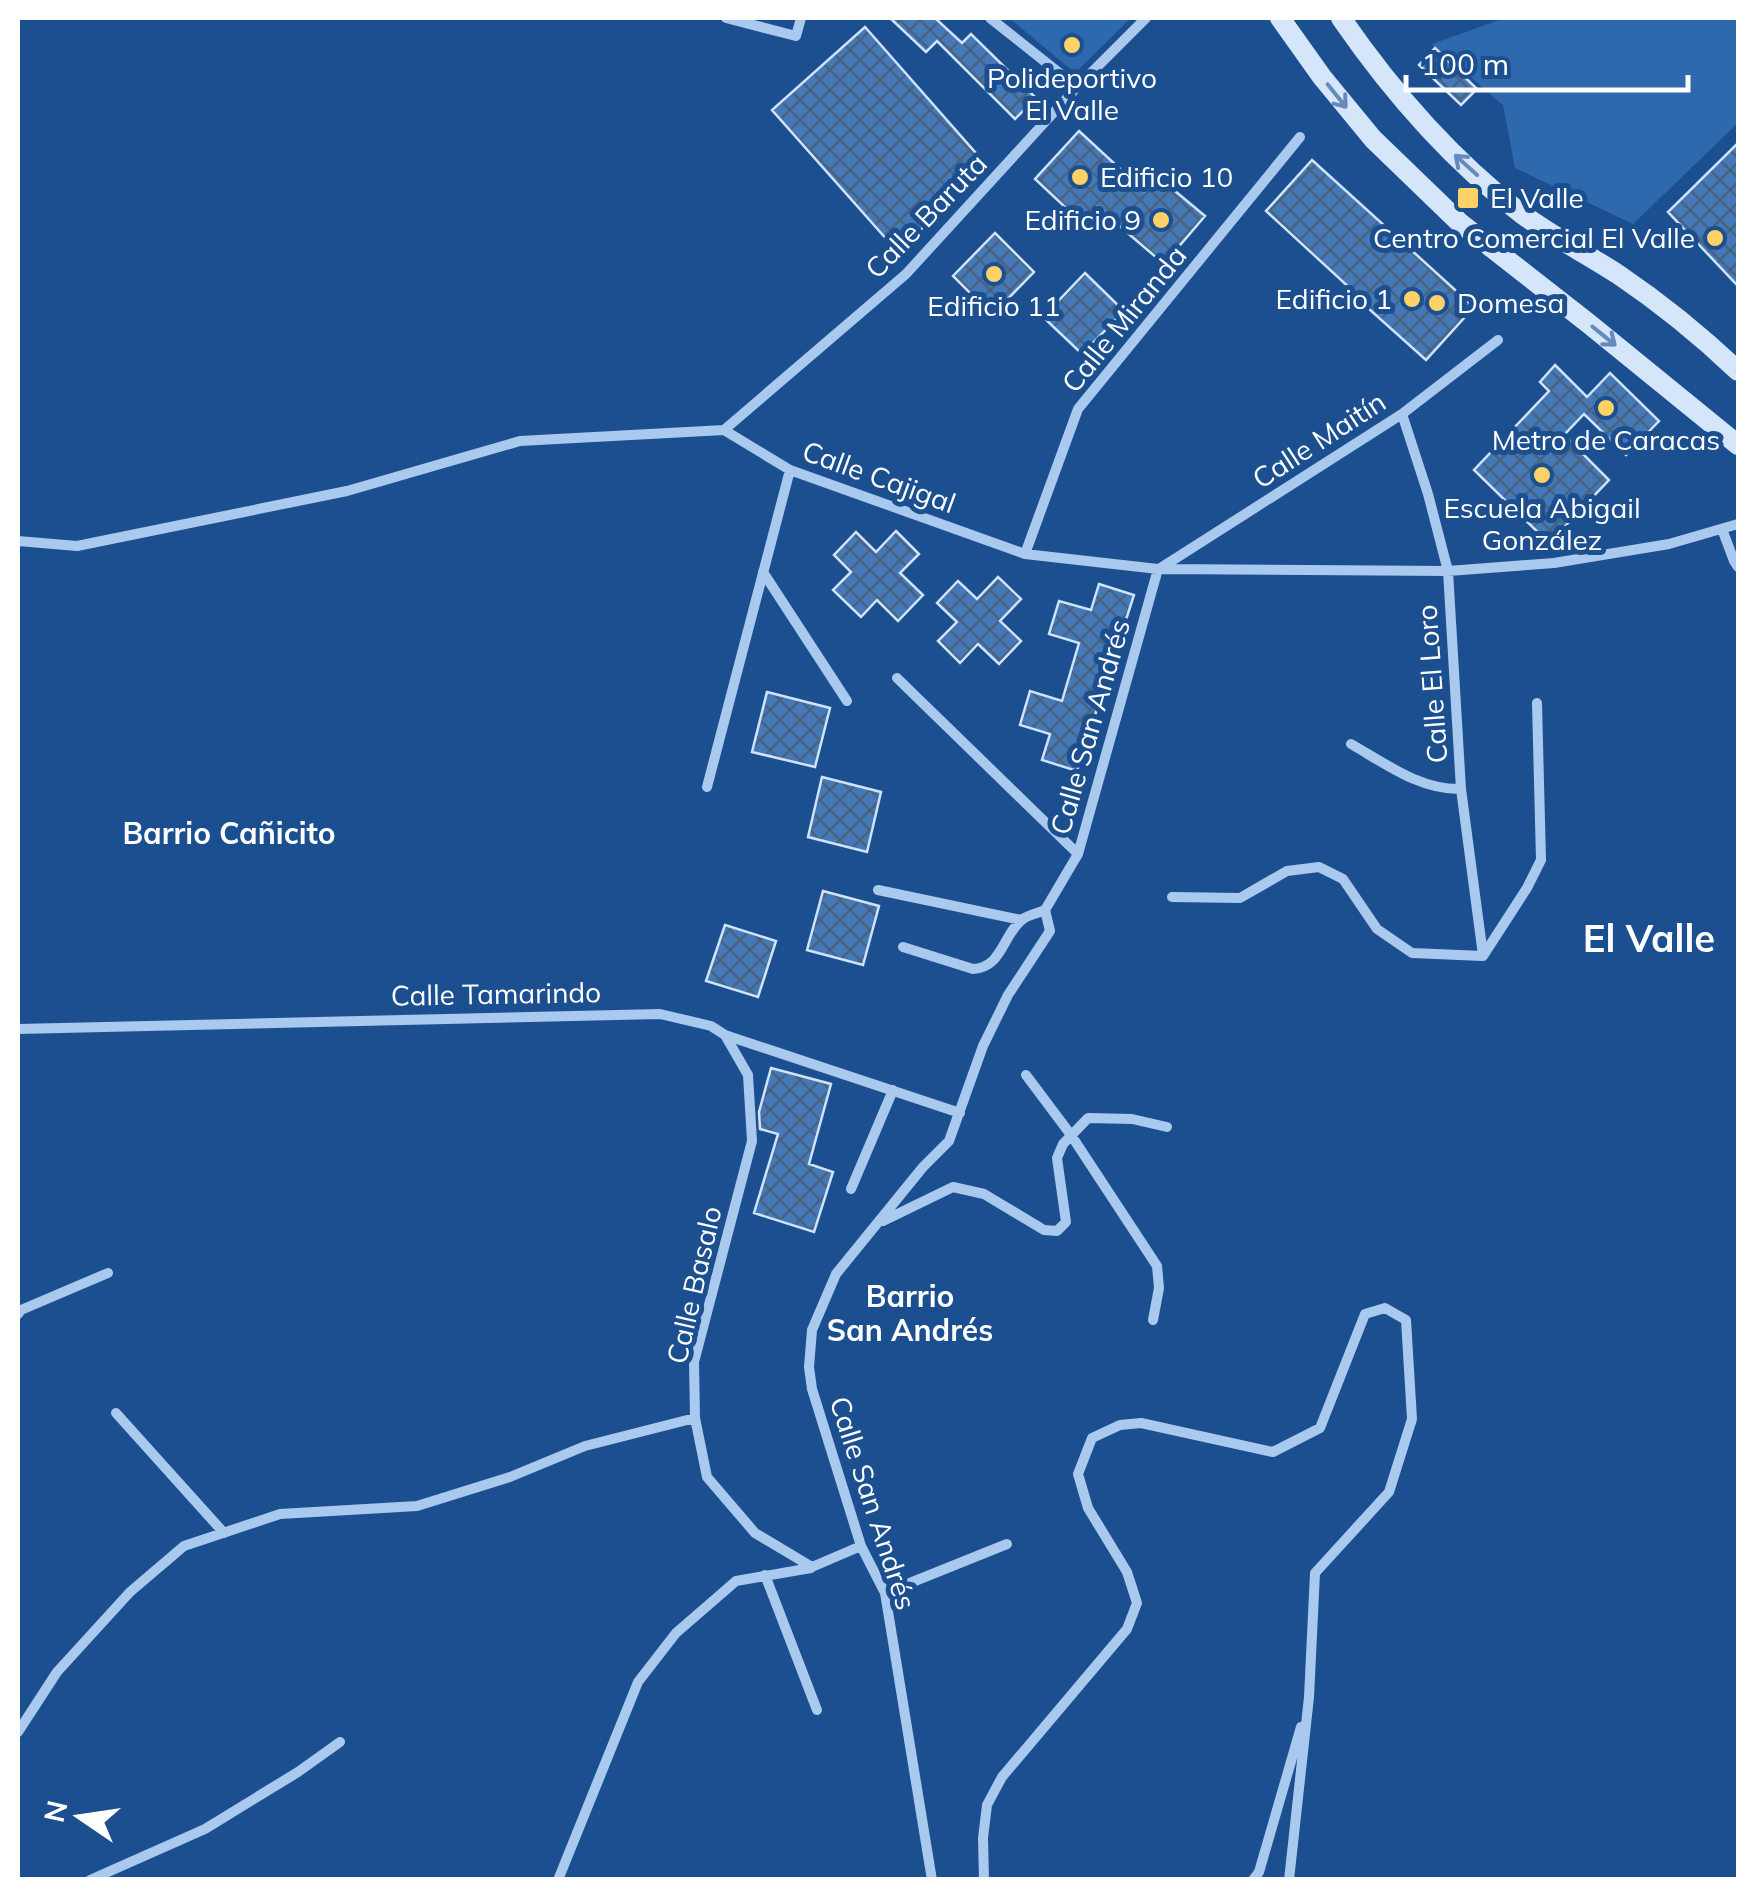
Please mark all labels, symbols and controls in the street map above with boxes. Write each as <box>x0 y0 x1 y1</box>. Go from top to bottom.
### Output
scale bar <box>1406 30 1688 92</box>
marker: Polideportivo El Valle <box>1061 34 1083 56</box>
text: 100 m <box>1421 45 1509 83</box>
place label: Polideportivo El Valle <box>987 60 1157 127</box>
one-way arrow <box>1326 82 1347 109</box>
street label: Calle Baruta <box>857 146 994 285</box>
one-way arrow <box>1454 154 1479 177</box>
place label: Edificio 10 <box>1100 159 1233 194</box>
marker: Edificio 10 <box>1069 166 1091 188</box>
place label: El Valle <box>1490 180 1584 215</box>
marker: El Valle <box>1455 185 1481 211</box>
place label: Edificio 9 <box>1024 202 1141 237</box>
marker: Edificio 9 <box>1150 209 1172 231</box>
place label: Centro Comercial El Valle <box>1373 220 1695 255</box>
marker: Centro Comercial El Valle <box>1704 227 1726 249</box>
street label: Calle Miranda <box>1054 238 1194 399</box>
marker: Edificio 11 <box>983 263 1005 285</box>
place label: Edificio 1 <box>1275 281 1392 316</box>
place label: Domesa <box>1457 285 1564 320</box>
place label: Edificio 11 <box>927 288 1061 323</box>
marker: Edificio 1 <box>1401 288 1423 310</box>
marker: Domesa <box>1426 292 1448 314</box>
one-way arrow <box>1591 325 1617 347</box>
street label: Calle Maitín <box>1246 384 1392 496</box>
marker: Metro de Caracas <box>1595 397 1617 419</box>
place label: Metro de Caracas <box>1492 422 1720 457</box>
street label: Calle Cajigal <box>798 433 961 520</box>
marker: Escuela Abigail González <box>1531 464 1553 486</box>
place label: Escuela Abigail González <box>1443 490 1641 557</box>
street label: Calle El Loro <box>1409 604 1455 765</box>
street label: Calle San Andrés <box>1042 615 1137 838</box>
district label: Barrio Cañicito <box>122 814 336 852</box>
district label: El Valle <box>1583 914 1715 962</box>
street label: Calle Tamarindo <box>391 974 601 1013</box>
street label: Calle Basalo <box>658 1203 729 1367</box>
district label: Barrio San Andrés <box>827 1277 993 1349</box>
street label: Calle San Andrés <box>822 1392 924 1614</box>
north arrow <box>30 1767 130 1867</box>
text: N <box>36 1797 75 1825</box>

